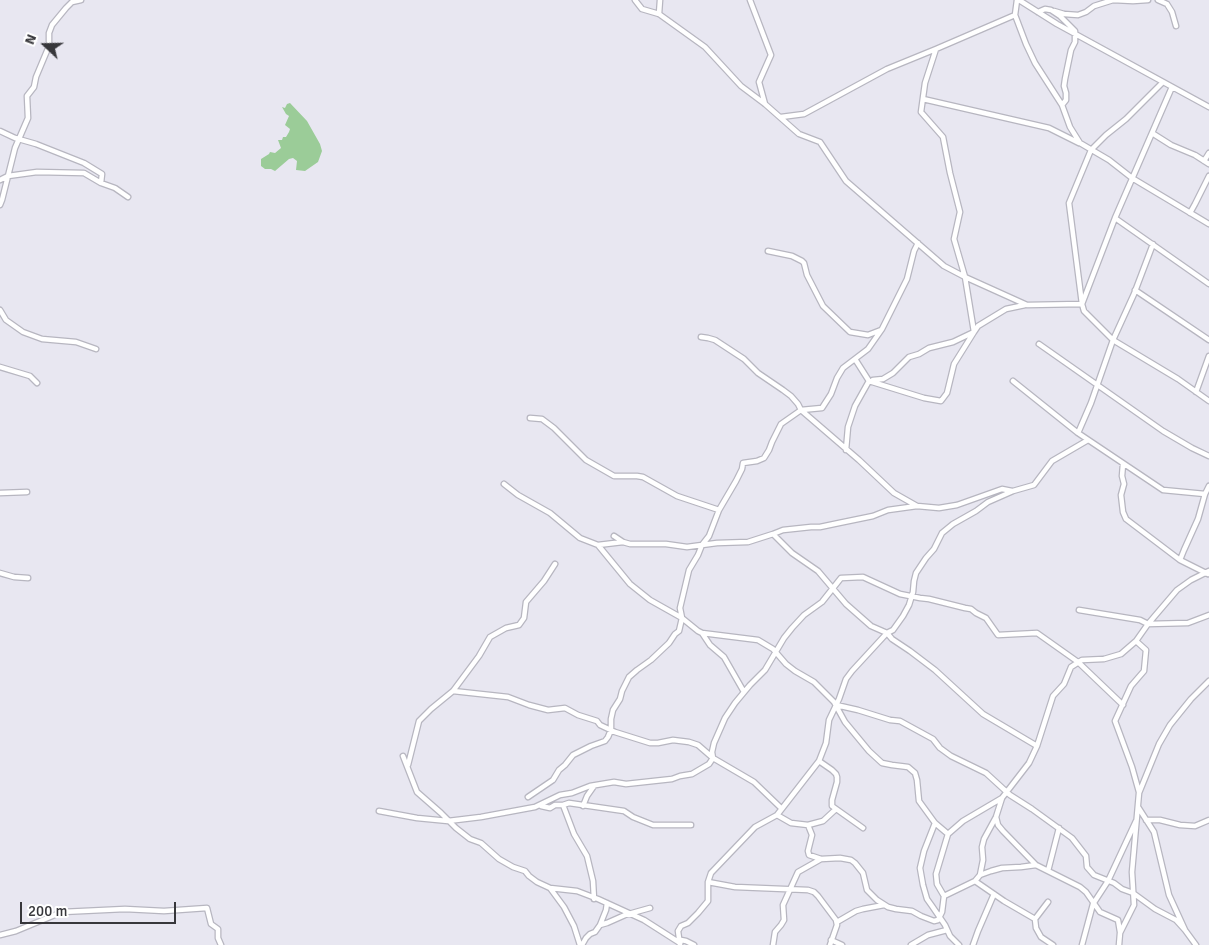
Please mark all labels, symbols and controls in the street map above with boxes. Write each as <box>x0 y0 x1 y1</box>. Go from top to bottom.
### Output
north arrow <box>20 20 70 70</box>
text: N <box>21 32 40 47</box>
scale bar <box>22 892 179 924</box>
text: 200 m <box>28 902 68 920</box>

